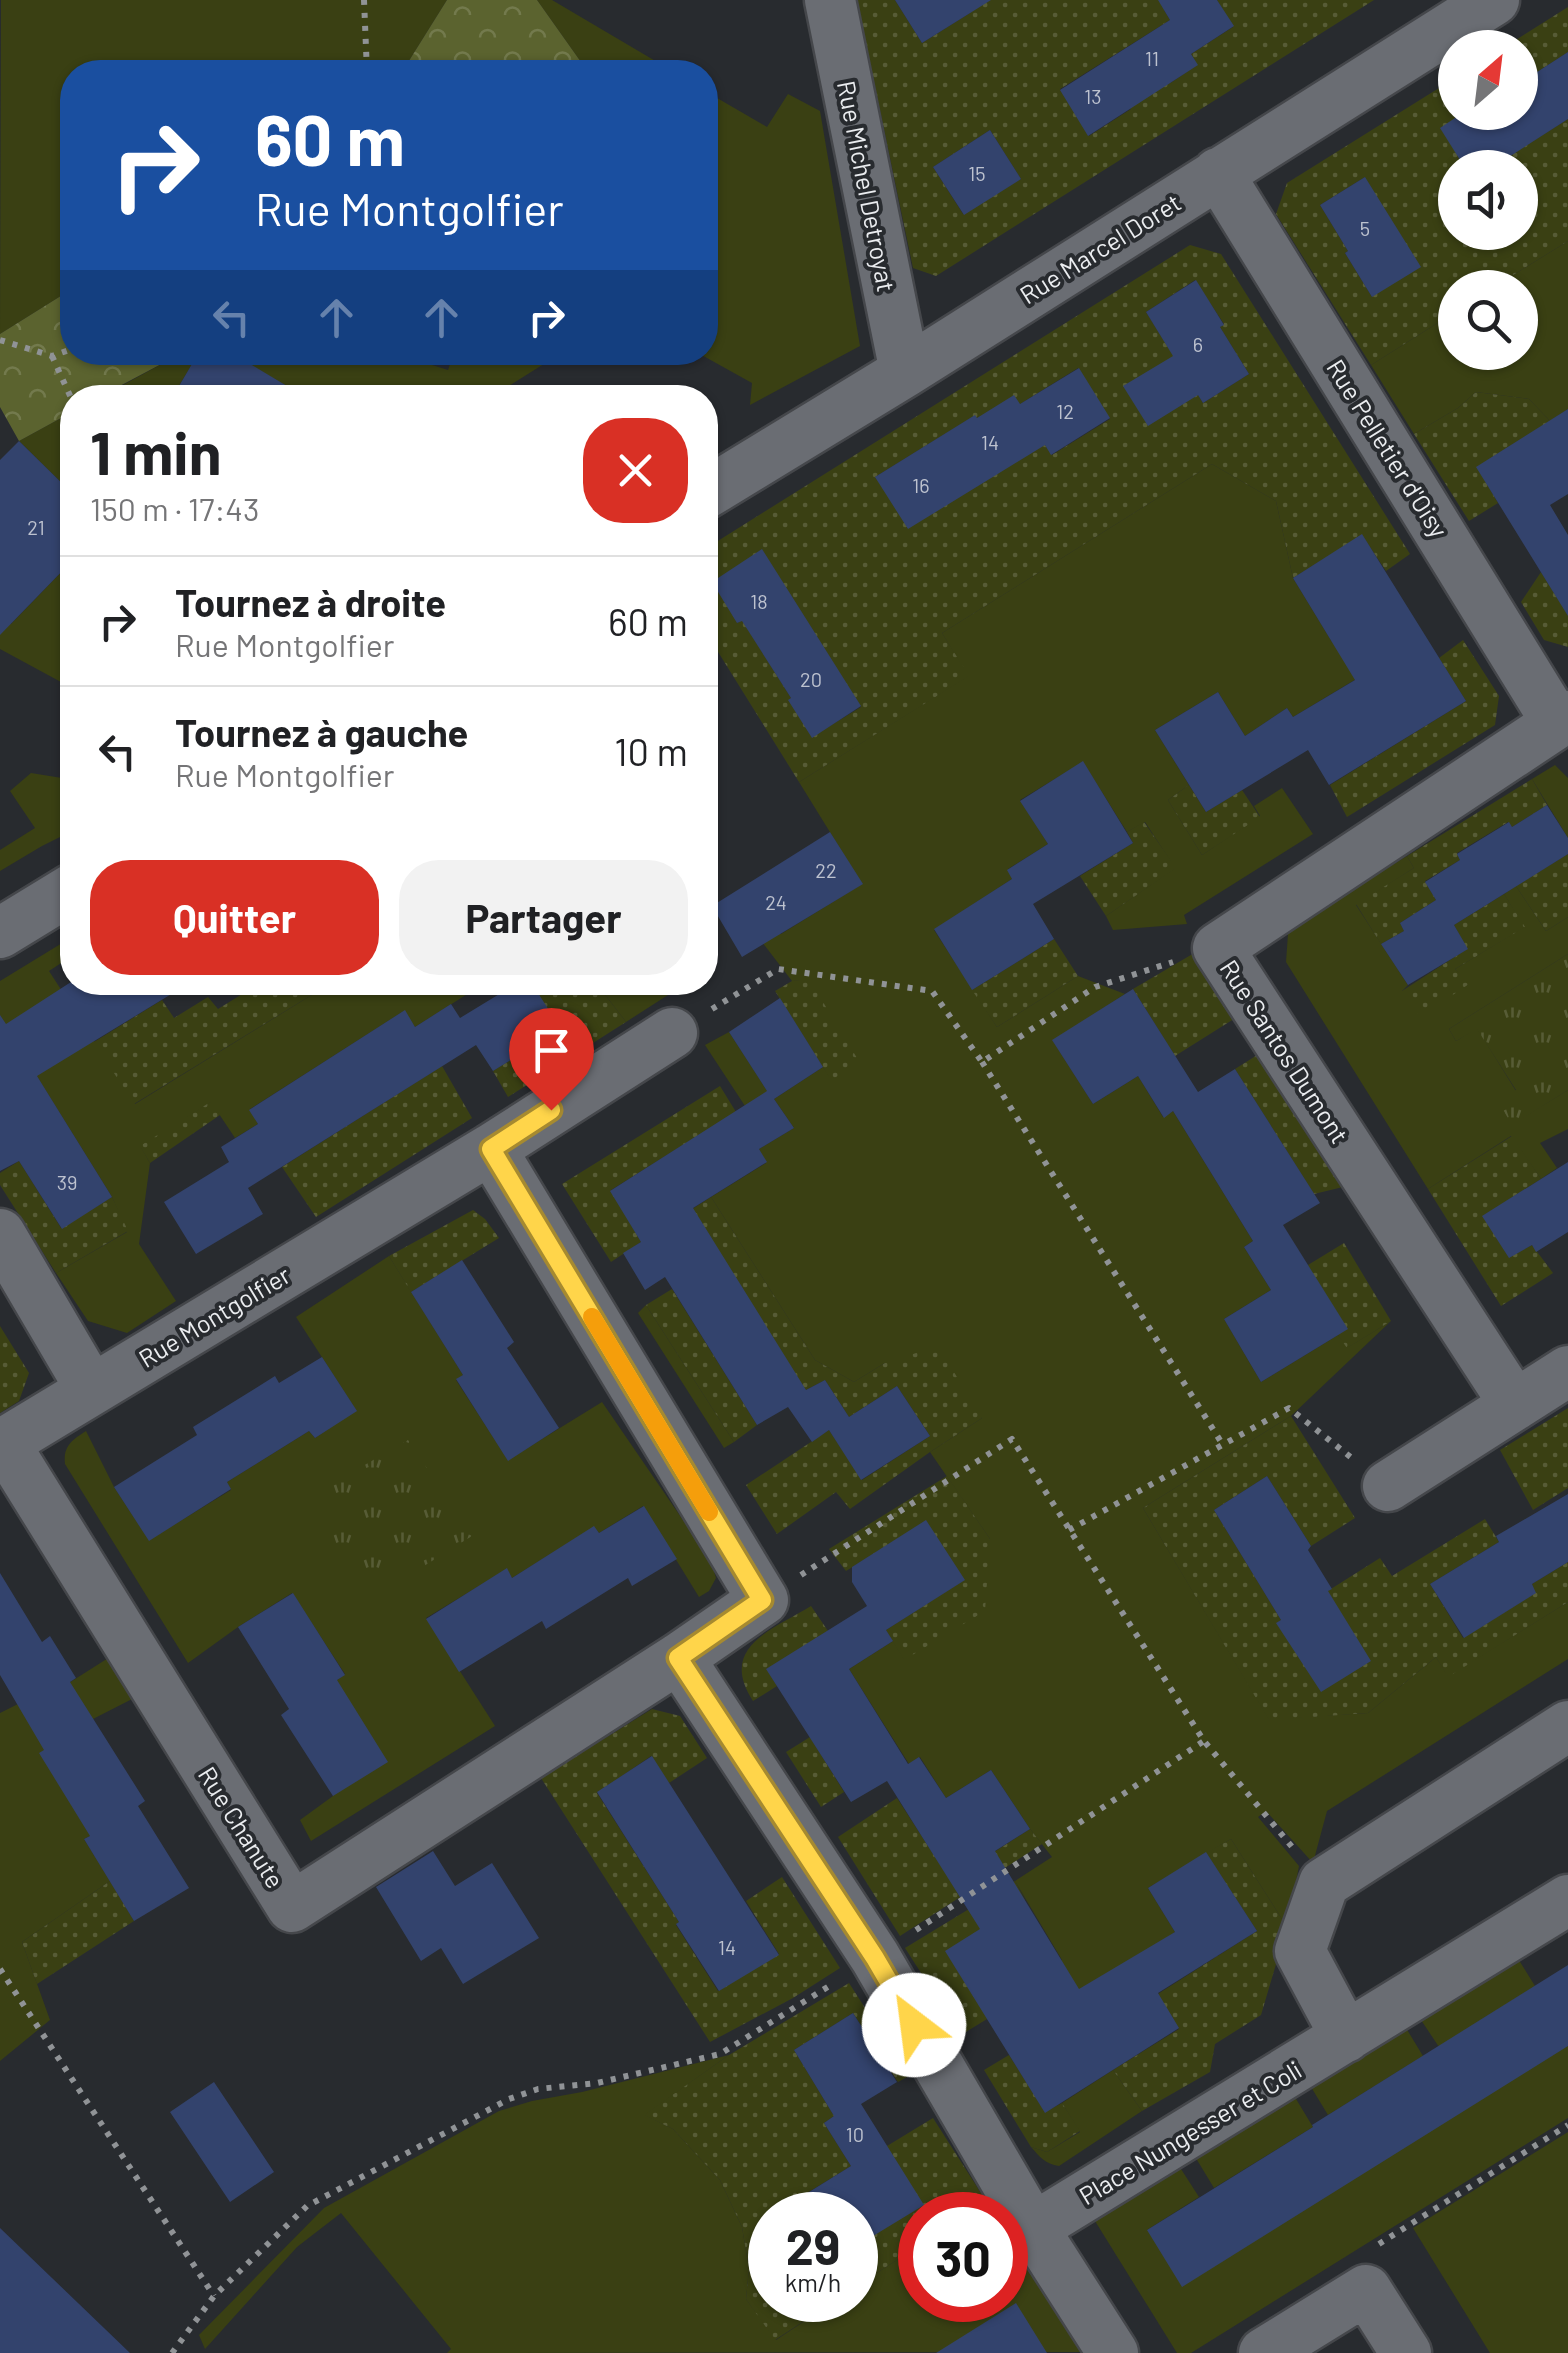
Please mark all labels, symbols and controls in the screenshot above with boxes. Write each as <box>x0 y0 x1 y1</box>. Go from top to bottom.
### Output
north arrow <box>1438 30 1538 130</box>
map controls <box>1438 30 1538 370</box>
house number: 11 <box>1145 46 1159 70</box>
street label: Rue Michel Detroyat <box>832 78 902 294</box>
house number: 13 <box>1084 84 1102 108</box>
text: 60 m <box>255 96 405 180</box>
icon: right <box>90 100 220 230</box>
button: sound <box>1438 150 1538 250</box>
house number: 15 <box>968 161 986 185</box>
text: Rue Montgolfier <box>255 181 564 235</box>
street label: Rue Marcel Doret <box>1014 187 1186 309</box>
house number: 5 <box>1360 216 1370 240</box>
button: search <box>1438 270 1538 370</box>
icon: left <box>204 290 259 345</box>
icon: ahead <box>309 290 364 345</box>
icon: ahead <box>414 290 469 345</box>
icon: right <box>519 290 574 345</box>
house number: 6 <box>1193 332 1203 356</box>
street label: Rue Pelletier d'Oisy <box>1321 354 1455 542</box>
house number: 12 <box>1056 399 1074 423</box>
text: 1 min <box>90 415 221 487</box>
button: close <box>583 418 688 523</box>
house number: 14 <box>981 430 999 454</box>
house number: 16 <box>912 473 930 497</box>
text: 150 m · 17:43 <box>90 489 259 527</box>
house number: 21 <box>27 515 45 539</box>
text: Tournez à droite <box>175 579 446 625</box>
house number: 18 <box>750 589 768 613</box>
icon: right <box>90 594 145 649</box>
text: 60 m <box>608 598 688 644</box>
text: Rue Montgolfier <box>175 625 394 663</box>
house number: 20 <box>800 667 822 691</box>
text: Tournez à gauche <box>175 709 468 755</box>
icon: left <box>90 724 145 779</box>
text: 10 m <box>614 728 688 774</box>
text: Rue Montgolfier <box>175 755 394 793</box>
house number: 22 <box>815 858 837 882</box>
button: Quitter <box>90 860 379 975</box>
button: Partager <box>399 860 688 975</box>
house number: 24 <box>765 890 787 914</box>
street label: Rue Santos Dumont <box>1215 954 1355 1148</box>
pin <box>509 1008 594 1111</box>
icon: arrive <box>524 1023 579 1078</box>
house number: 39 <box>57 1170 77 1194</box>
street label: Rue Montgolfier <box>133 1259 295 1373</box>
street label: Rue Chanute <box>193 1761 291 1893</box>
house number: 14 <box>718 1935 736 1959</box>
position arrow <box>862 1973 966 2077</box>
street label: Place Nungesser et Coli <box>1073 2054 1307 2210</box>
house number: 10 <box>846 2122 864 2146</box>
speed limit sign: 30 <box>898 2192 1028 2322</box>
text: 29 <box>786 2215 840 2275</box>
text: km/h <box>785 2267 841 2297</box>

